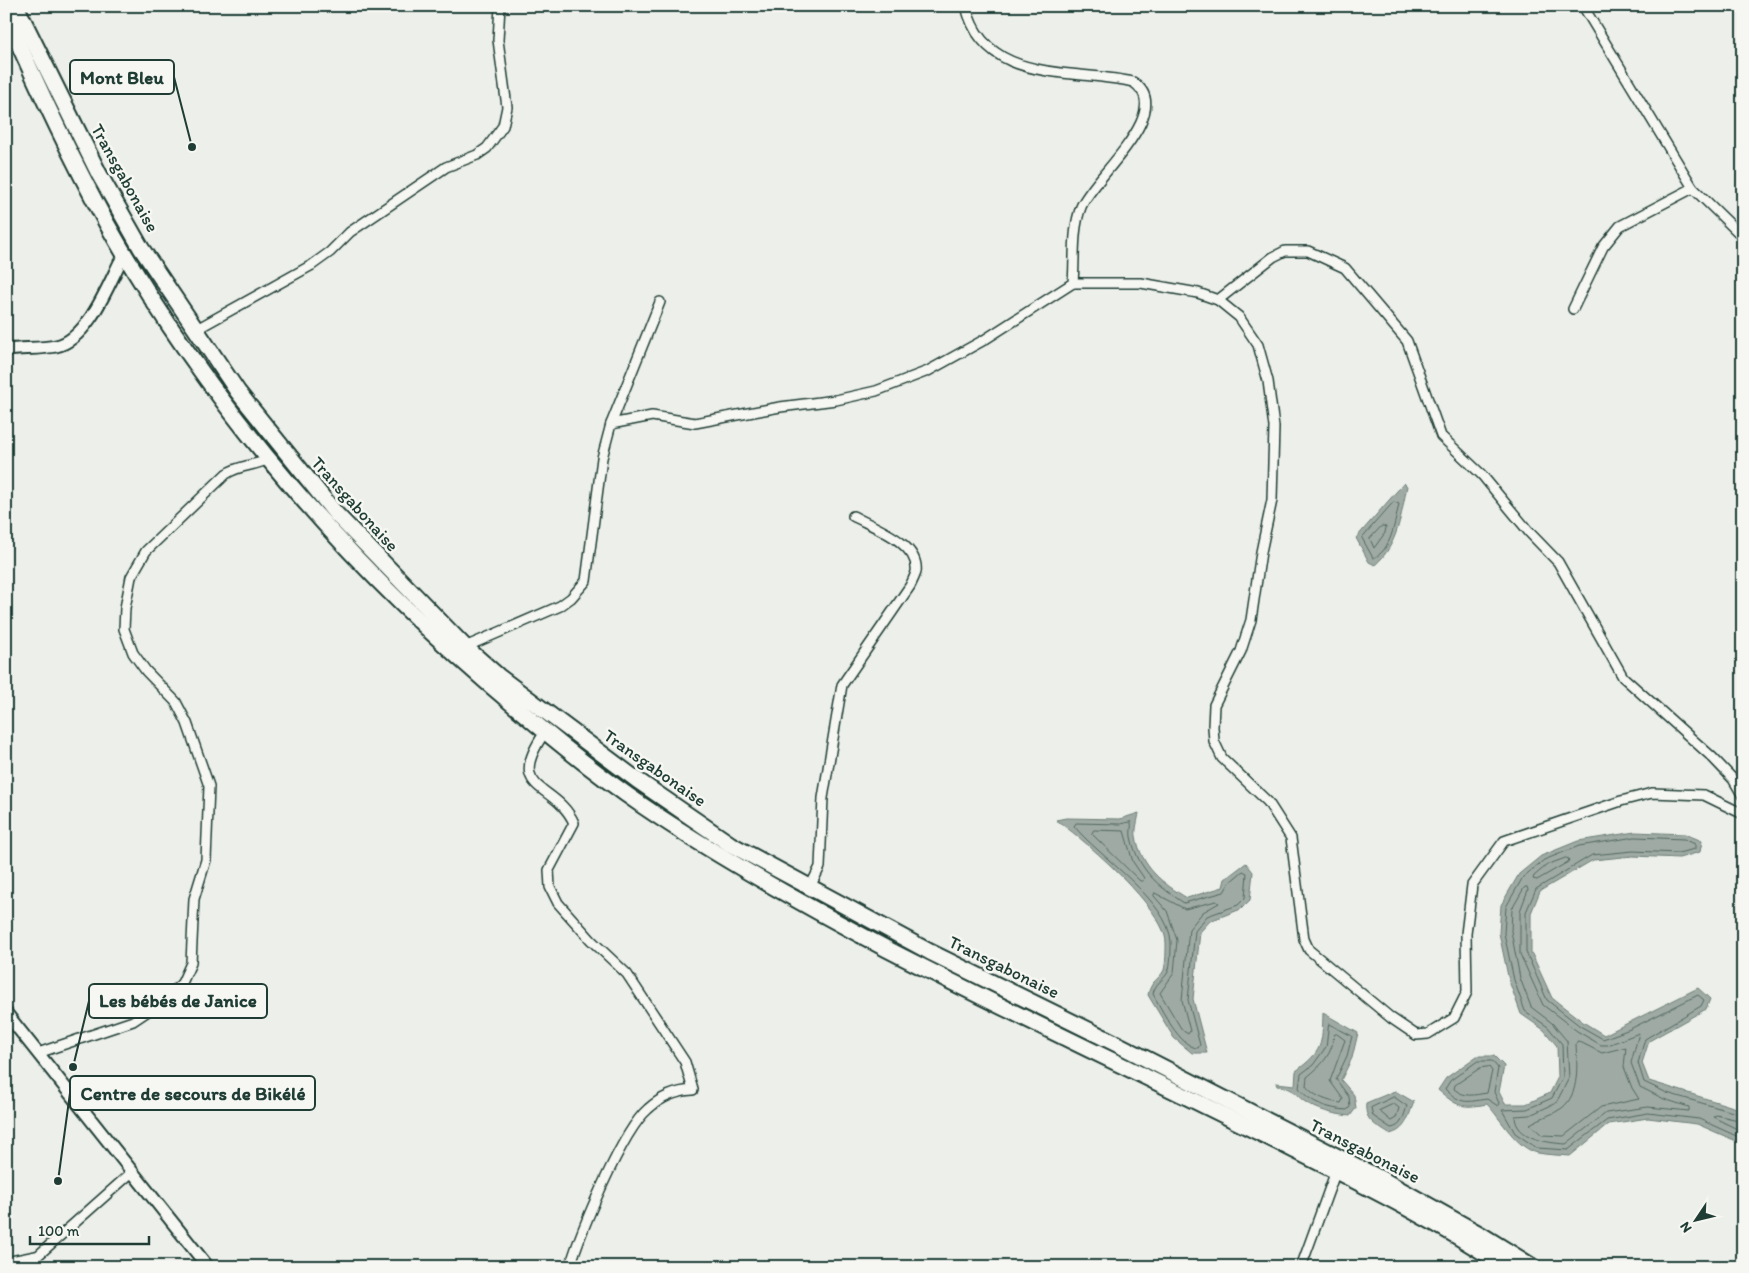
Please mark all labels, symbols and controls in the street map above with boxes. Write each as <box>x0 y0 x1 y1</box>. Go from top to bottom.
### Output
callout: Mont Bleu <box>70 60 174 94</box>
text: Mont Bleu <box>80 66 164 89</box>
street label: Transgabonaise <box>86 120 164 236</box>
street label: Transgabonaise <box>307 452 403 556</box>
street label: Transgabonaise <box>599 724 711 812</box>
street label: Transgabonaise <box>945 931 1063 1003</box>
callout: Les bébés de Janice <box>89 984 267 1018</box>
text: Les bébés de Janice <box>99 989 257 1012</box>
callout: Centre de secours de Bikélé <box>70 1076 315 1110</box>
text: Centre de secours de Bikélé <box>81 1082 305 1105</box>
street label: Transgabonaise <box>1306 1114 1424 1188</box>
north arrow <box>1672 1196 1722 1246</box>
scale bar <box>30 1213 149 1245</box>
text: N <box>1676 1218 1695 1236</box>
text: 100 m <box>38 1222 80 1240</box>

